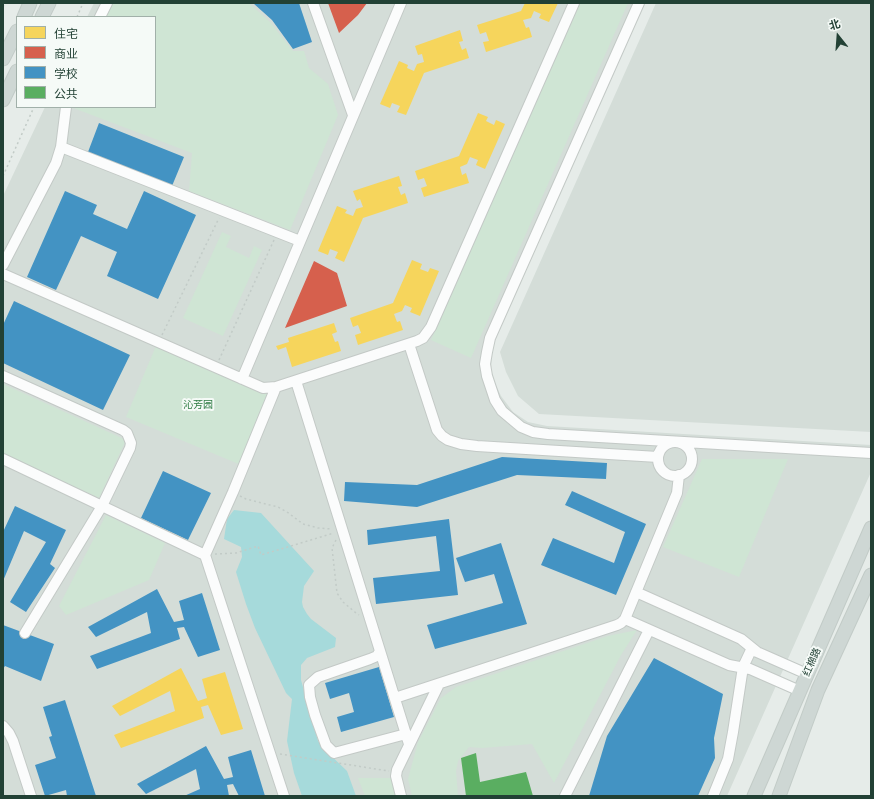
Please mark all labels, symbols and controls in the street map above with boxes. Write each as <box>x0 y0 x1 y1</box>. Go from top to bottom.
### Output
legend <box>16 16 156 108</box>
north arrow <box>818 16 858 56</box>
text: 北 <box>827 16 842 33</box>
text: 住宅 <box>54 26 78 41</box>
text: 商业 <box>54 46 78 61</box>
text: 学校 <box>54 66 78 81</box>
text: 公共 <box>54 86 78 101</box>
park label: 沁芳园 <box>183 399 213 411</box>
street label: 红棉路 <box>800 646 824 678</box>

